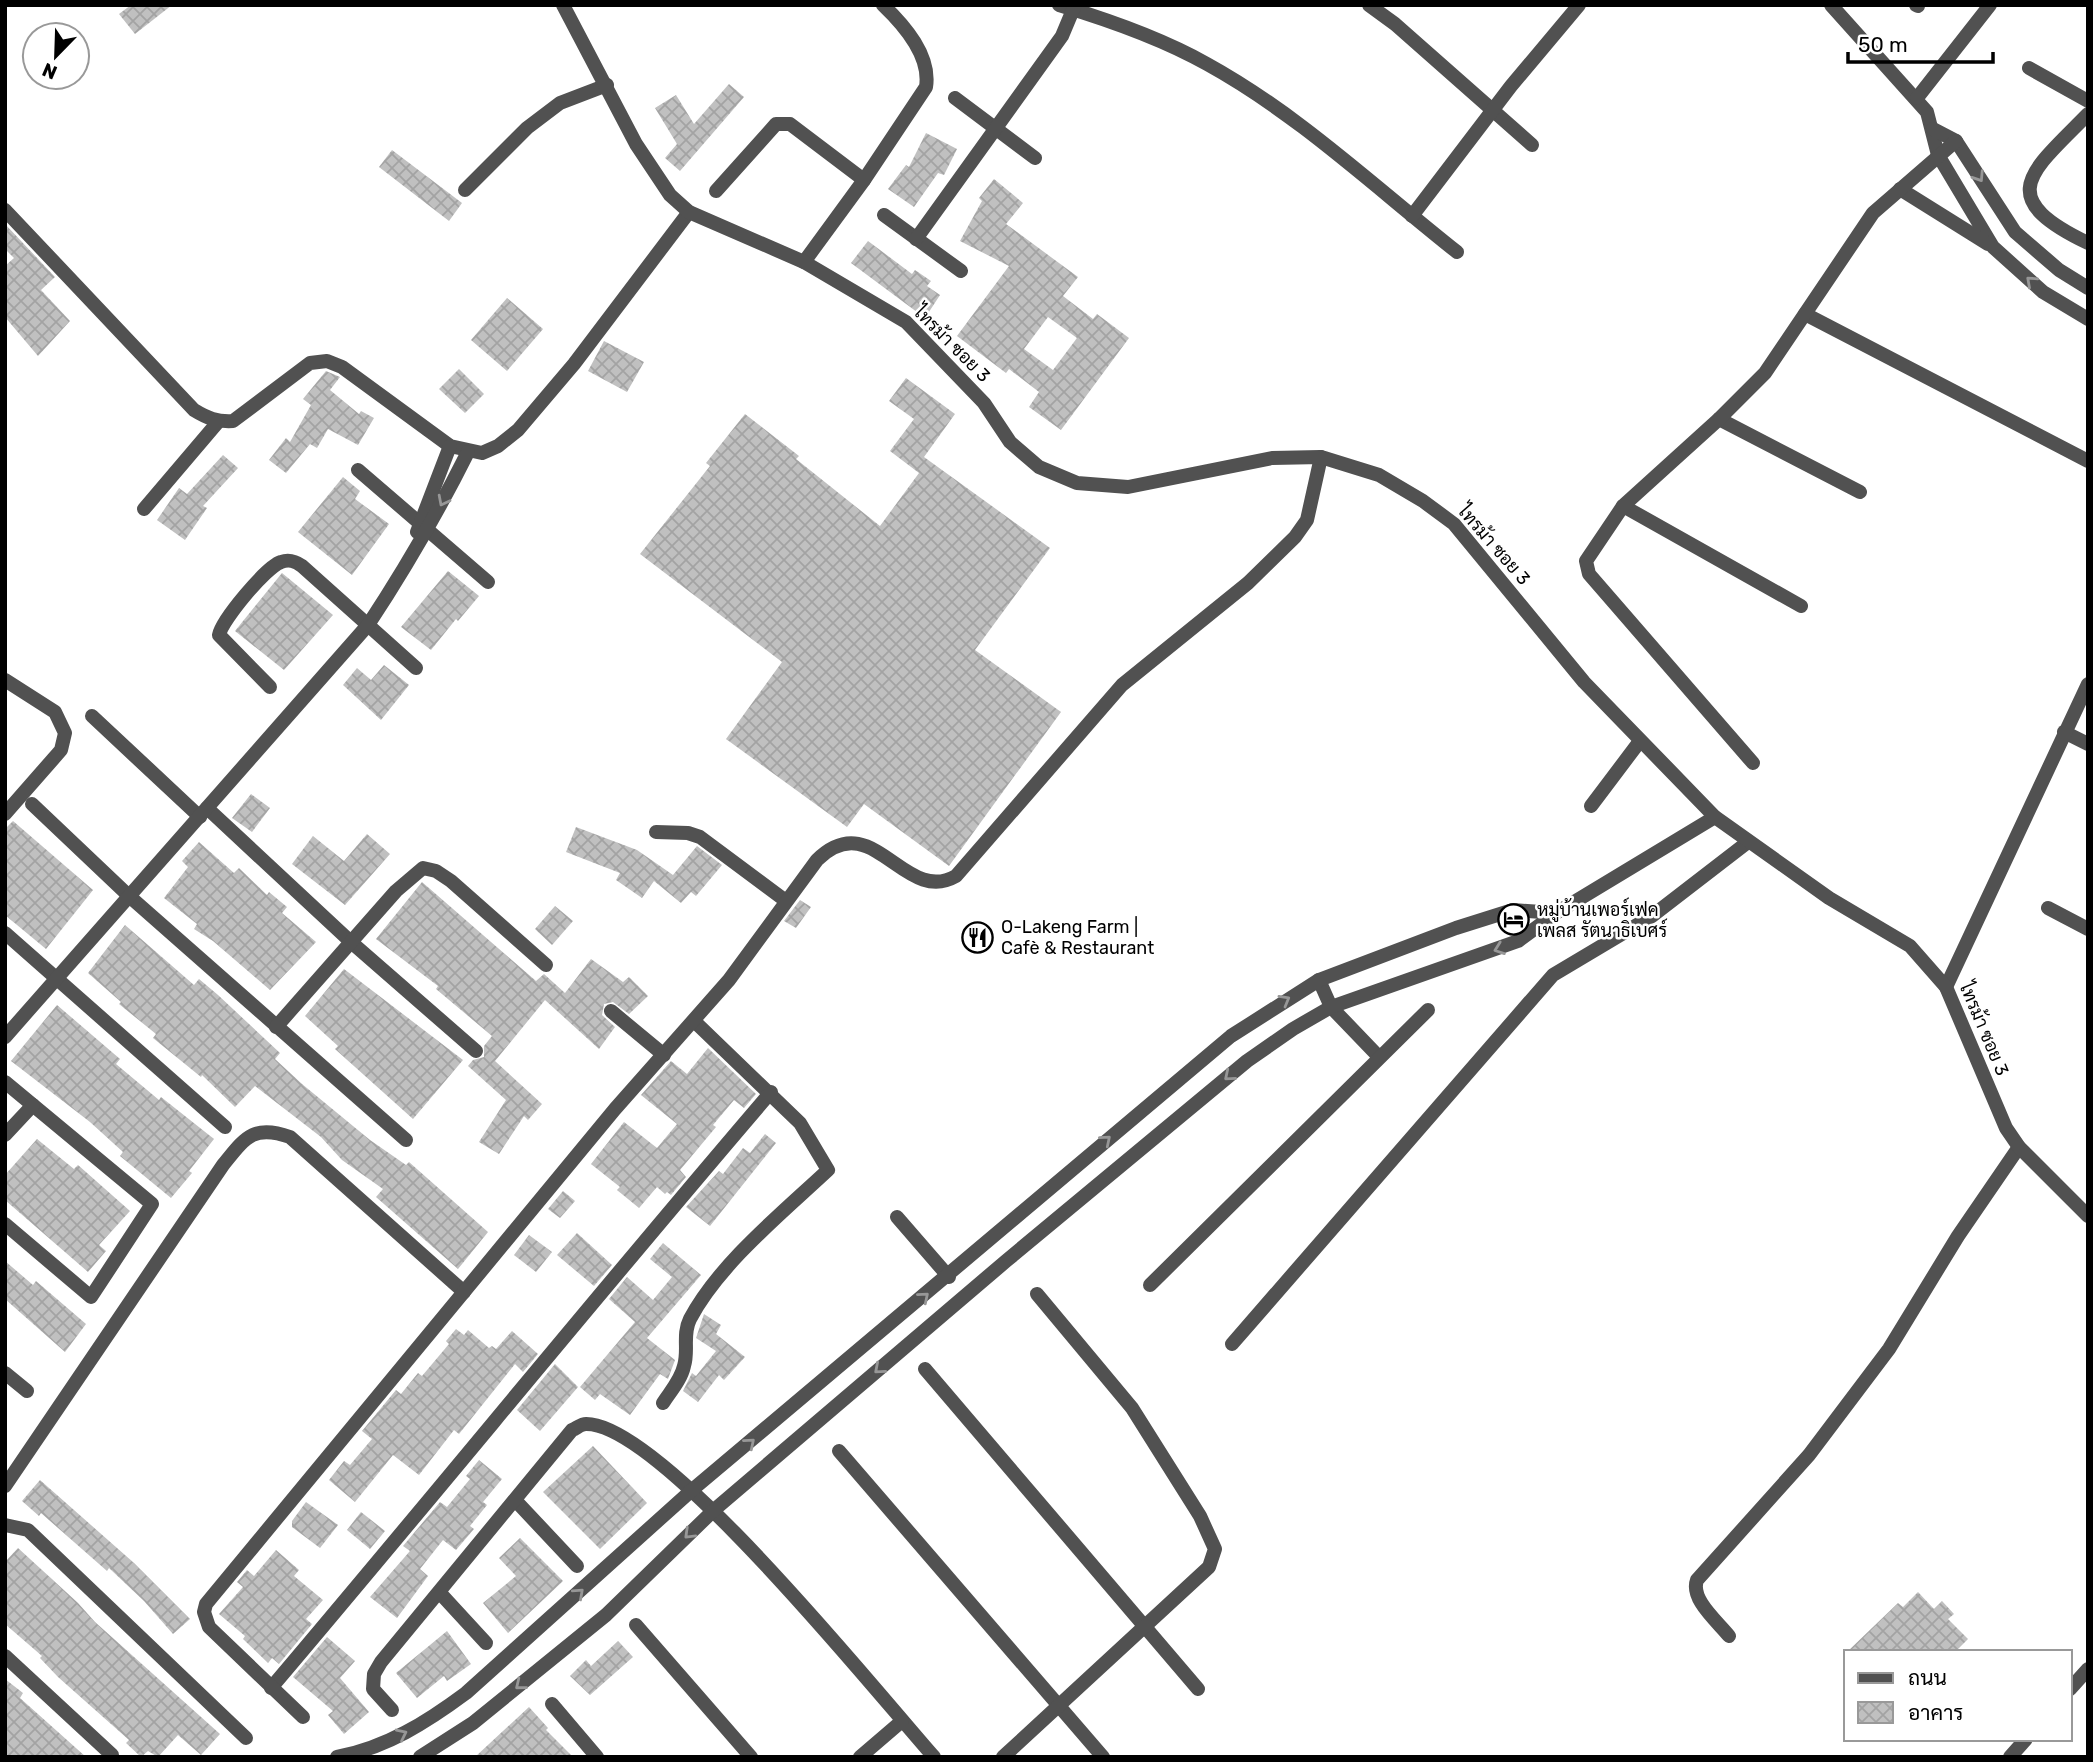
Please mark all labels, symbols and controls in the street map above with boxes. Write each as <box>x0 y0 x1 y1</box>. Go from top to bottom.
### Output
north arrow <box>21 21 91 91</box>
scale bar <box>1848 21 1993 65</box>
text: 50 m <box>1858 32 1908 57</box>
text: N <box>39 58 60 84</box>
one-way arrow <box>1971 169 1984 182</box>
one-way arrow <box>2026 277 2039 289</box>
street label: ไทรม้า ซอย 3 <box>908 298 996 387</box>
one-way arrow <box>438 494 452 506</box>
street label: ไทรม้า ซอย 3 <box>1452 498 1536 590</box>
place label: หมู่บ้านเพอร์เฟค เพลส รัตนาธิเบศร์ <box>1537 897 1667 942</box>
hotel icon: หมู่บ้านเพอร์เฟค เพลส รัตนาธิเบศร์ <box>1497 903 1531 937</box>
place label: O-Lakeng Farm | Cafè & Restaurant <box>1001 916 1154 959</box>
restaurant icon: O-Lakeng Farm | Cafè & Restaurant <box>961 920 995 954</box>
one-way arrow <box>1493 940 1505 954</box>
street label: ไทรม้า ซอย 3 <box>1954 977 2015 1079</box>
one-way arrow <box>1277 995 1290 1008</box>
one-way arrow <box>1224 1068 1237 1080</box>
one-way arrow <box>1098 1136 1111 1148</box>
one-way arrow <box>916 1293 929 1305</box>
one-way arrow <box>875 1361 888 1373</box>
one-way arrow <box>741 1439 754 1451</box>
one-way arrow <box>685 1526 698 1539</box>
one-way arrow <box>571 1589 584 1601</box>
legend <box>1844 1650 2072 1741</box>
text: ถนน <box>1908 1665 1947 1690</box>
one-way arrow <box>515 1677 527 1690</box>
text: อาคาร <box>1908 1700 1964 1725</box>
one-way arrow <box>395 1728 407 1742</box>

